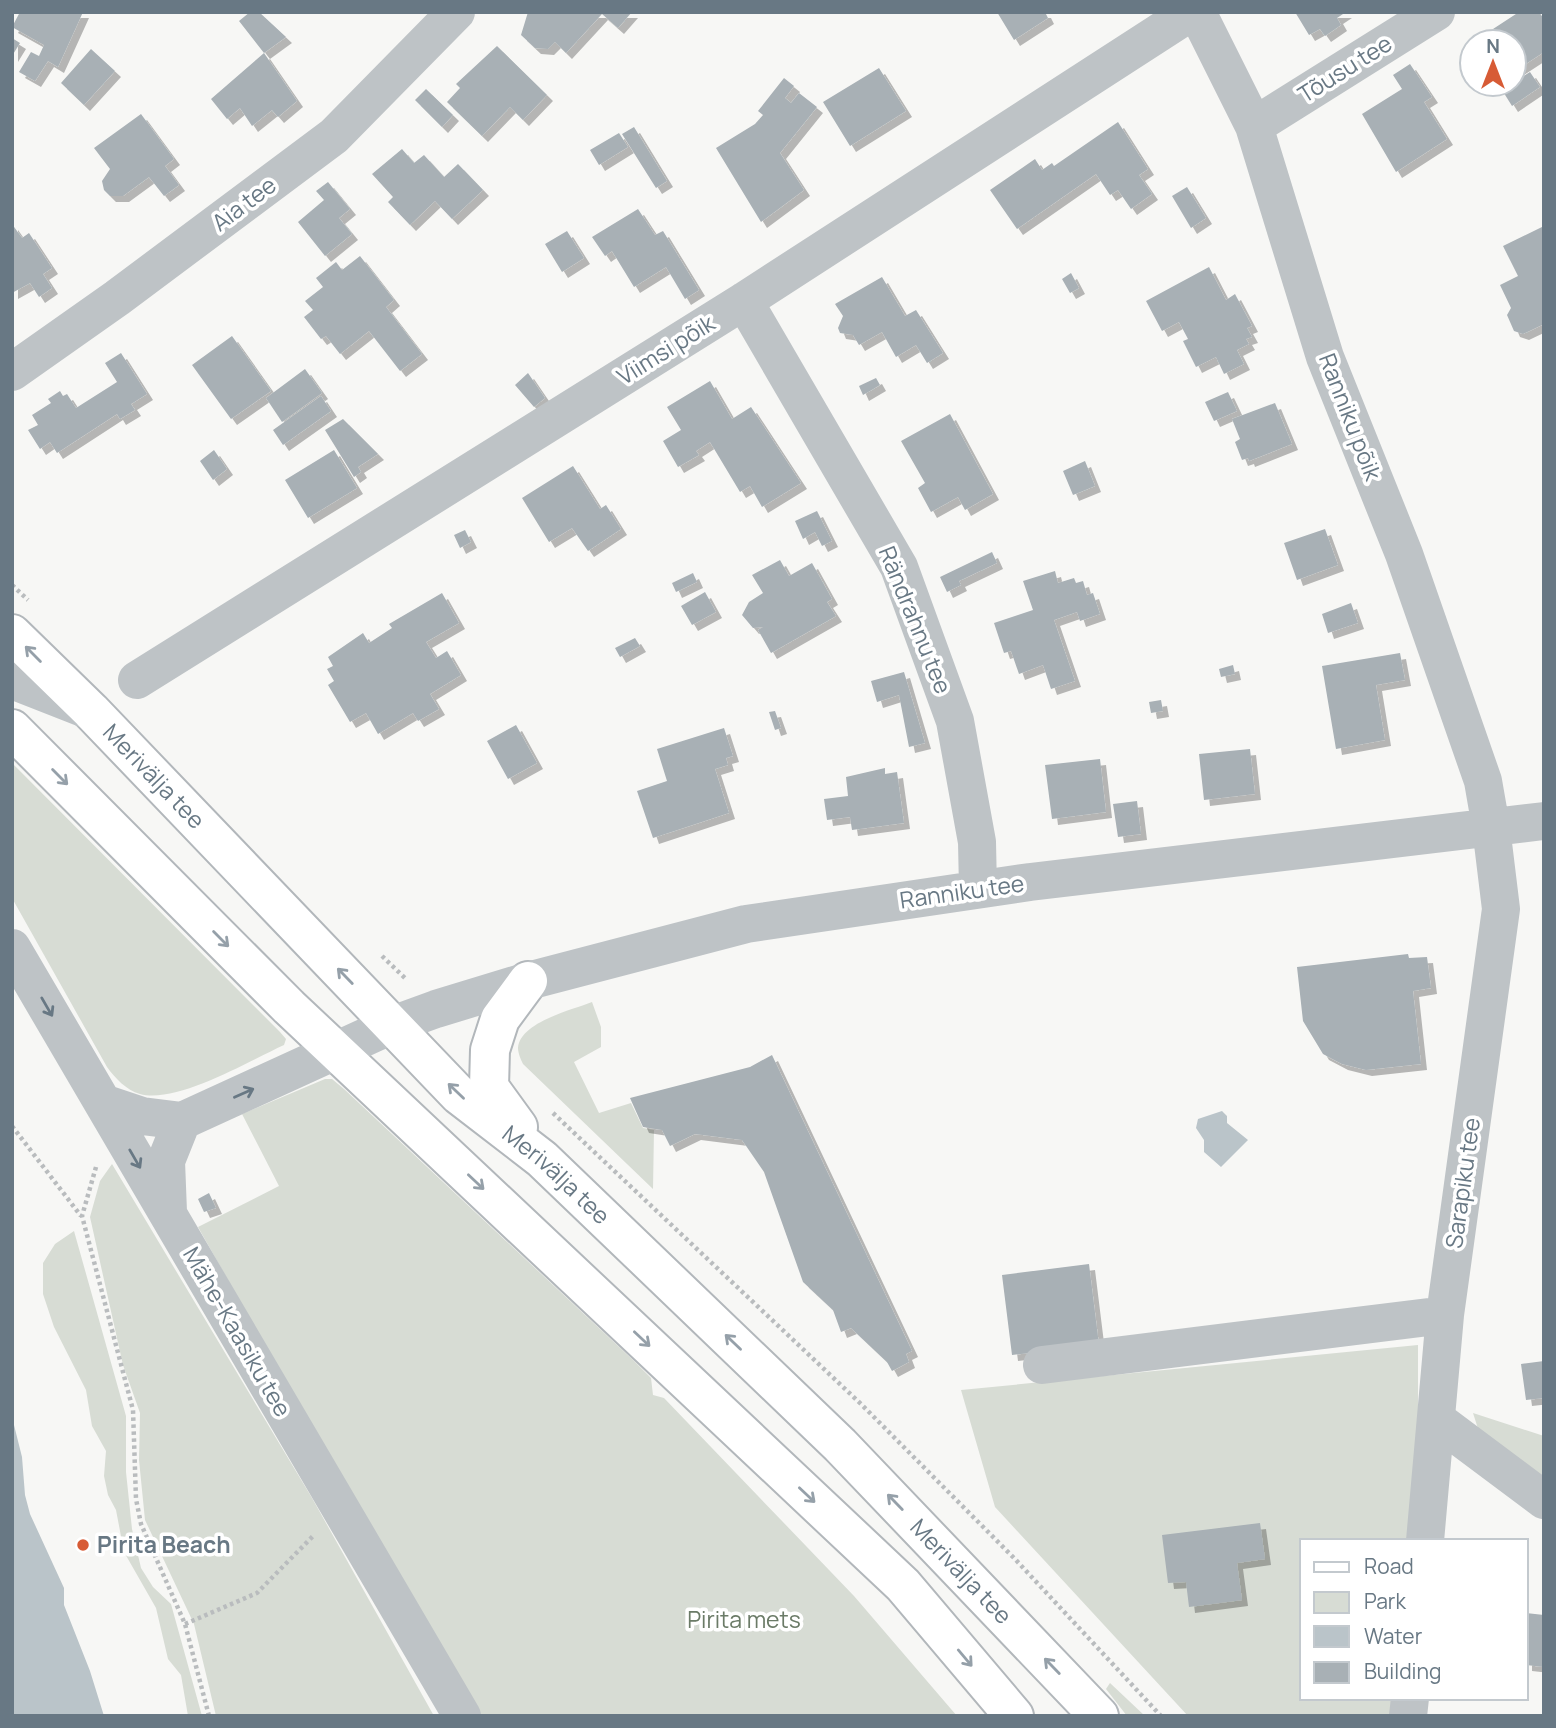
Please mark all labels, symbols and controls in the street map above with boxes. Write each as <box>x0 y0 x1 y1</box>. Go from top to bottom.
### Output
street label: Tõusu tee <box>1291 27 1398 110</box>
north arrow <box>1458 28 1528 98</box>
text: N <box>1486 33 1500 59</box>
street label: Aia tee <box>205 168 282 238</box>
street label: Viimsi põik <box>610 306 721 392</box>
street label: Ranniku põik <box>1312 349 1390 485</box>
street label: Rändrahnu tee <box>872 541 960 698</box>
one-way arrow <box>25 646 42 663</box>
street label: Merivälja tee <box>96 716 213 835</box>
one-way arrow <box>52 769 69 786</box>
street label: Ranniku tee <box>898 866 1026 916</box>
one-way arrow <box>212 930 229 947</box>
one-way arrow <box>336 968 353 985</box>
one-way arrow <box>40 996 54 1016</box>
one-way arrow <box>448 1082 465 1099</box>
one-way arrow <box>233 1086 255 1099</box>
street label: Sarapiku tee <box>1437 1115 1487 1250</box>
street label: Merivälja tee <box>496 1117 617 1231</box>
one-way arrow <box>128 1148 142 1168</box>
one-way arrow <box>468 1174 485 1191</box>
street label: Mähe-Kaasiku tee <box>176 1241 299 1422</box>
one-way arrow <box>633 1330 650 1347</box>
one-way arrow <box>725 1334 742 1351</box>
one-way arrow <box>798 1486 815 1503</box>
one-way arrow <box>886 1494 903 1511</box>
street label: Merivälja tee <box>904 1511 1020 1630</box>
place label: Pirita Beach <box>97 1528 231 1560</box>
marker: Pirita Beach <box>75 1537 91 1553</box>
legend <box>1300 1539 1528 1700</box>
text: Road <box>1364 1552 1414 1580</box>
text: Park <box>1364 1587 1406 1615</box>
park label: Pirita mets <box>687 1603 801 1635</box>
text: Water <box>1364 1622 1423 1650</box>
one-way arrow <box>957 1649 973 1667</box>
text: Building <box>1364 1657 1441 1685</box>
one-way arrow <box>1044 1658 1061 1675</box>

